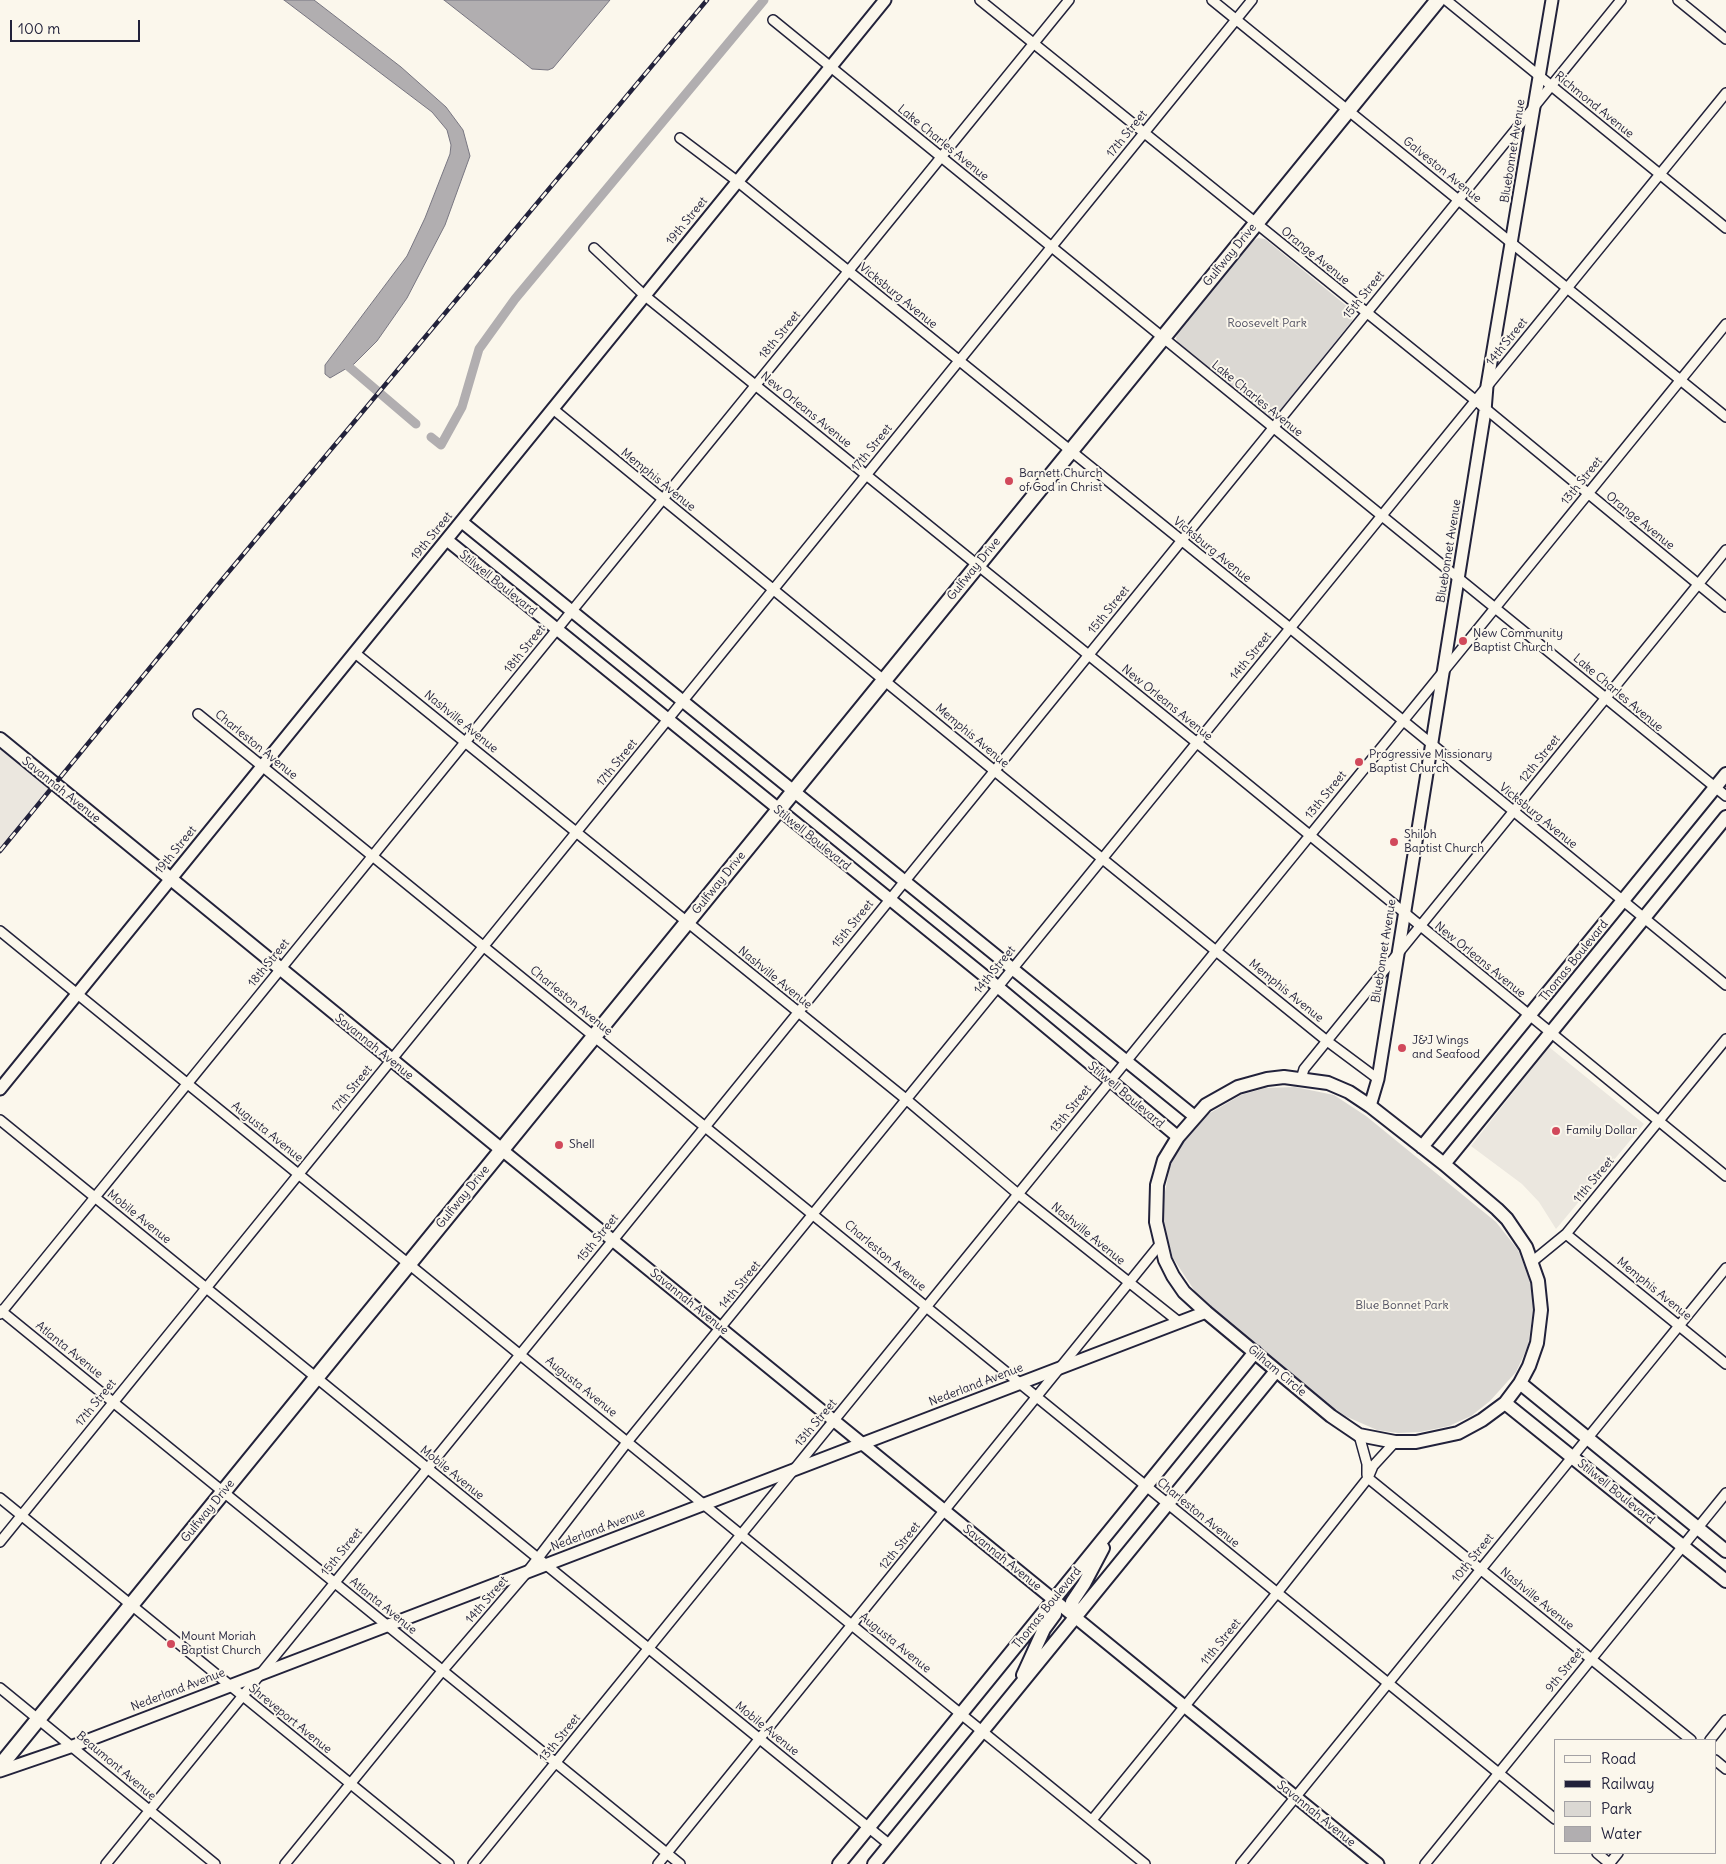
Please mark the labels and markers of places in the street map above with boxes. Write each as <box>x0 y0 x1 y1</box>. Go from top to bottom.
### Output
place label: Barnett Church of God in Christ <box>1019 467 1103 495</box>
marker: Barnett Church of God in Christ <box>1003 475 1015 487</box>
place label: New Community Baptist Church <box>1473 627 1563 655</box>
marker: New Community Baptist Church <box>1457 635 1469 647</box>
place label: Progressive Missionary Baptist Church <box>1369 748 1492 776</box>
marker: Progressive Missionary Baptist Church <box>1353 756 1365 768</box>
place label: Shiloh Baptist Church <box>1404 828 1484 856</box>
marker: Shiloh Baptist Church <box>1388 836 1400 848</box>
place label: J&J Wings and Seafood <box>1412 1034 1480 1062</box>
marker: J&J Wings and Seafood <box>1396 1042 1408 1054</box>
place label: Family Dollar <box>1566 1124 1637 1138</box>
marker: Family Dollar <box>1550 1125 1562 1137</box>
place label: Shell <box>569 1138 594 1152</box>
marker: Shell <box>553 1139 565 1151</box>
place label: Mount Moriah Baptist Church <box>181 1630 261 1658</box>
marker: Mount Moriah Baptist Church <box>165 1638 177 1650</box>

